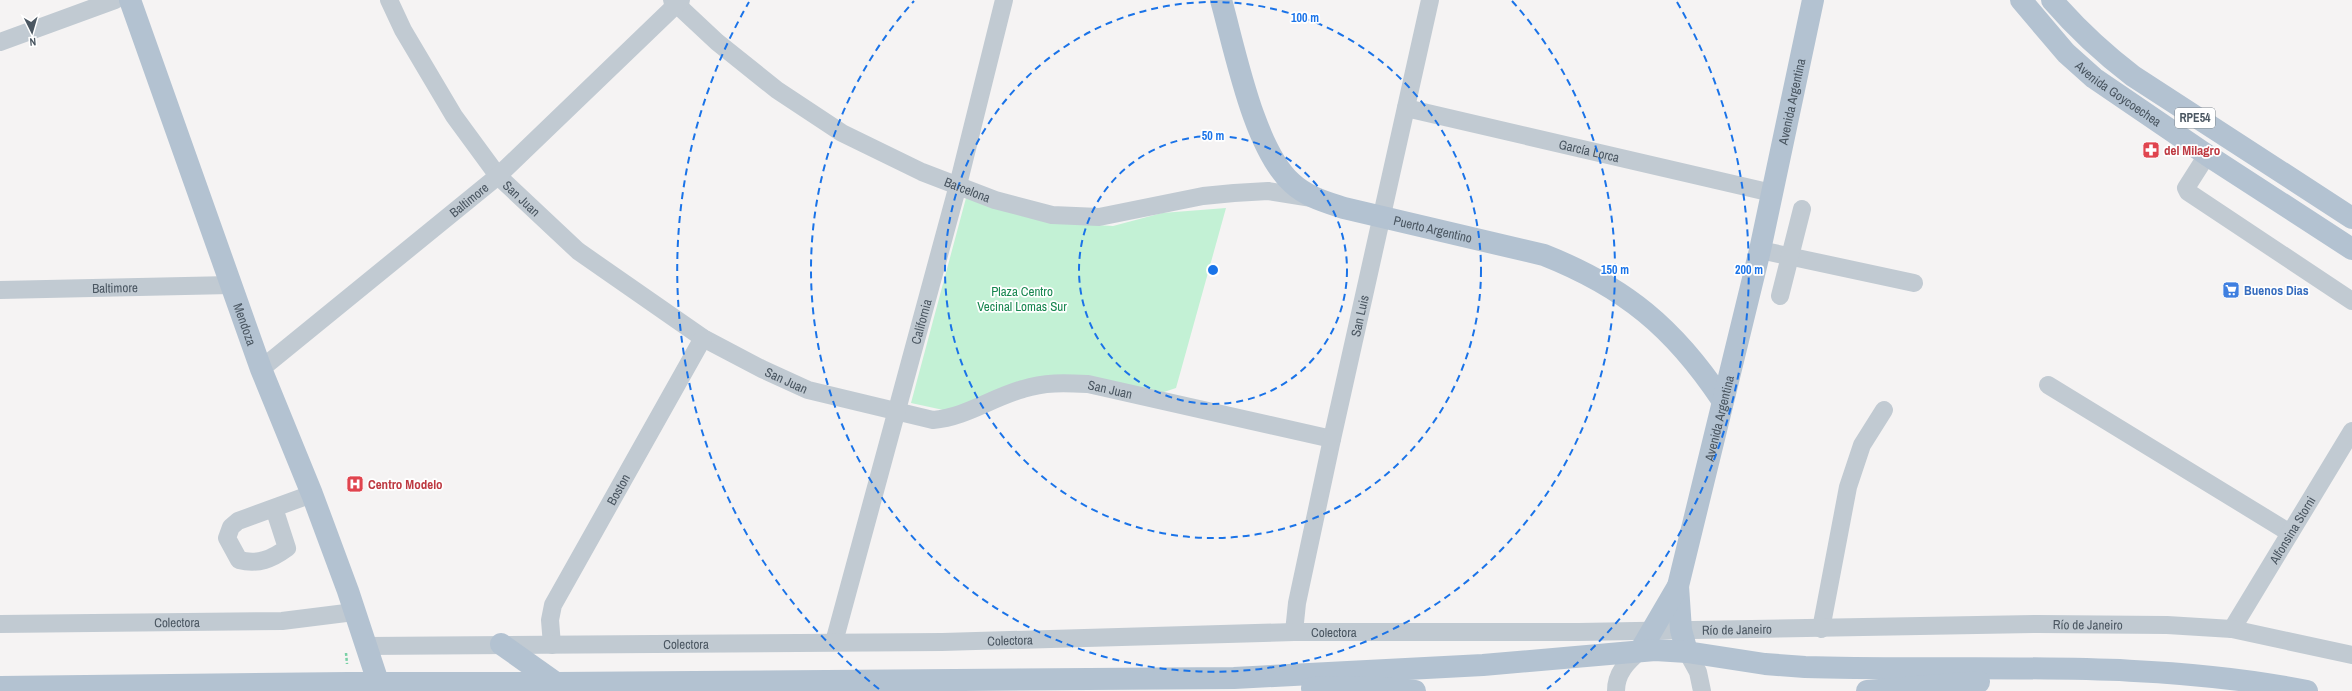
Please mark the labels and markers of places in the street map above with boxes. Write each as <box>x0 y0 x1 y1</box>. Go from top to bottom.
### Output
pharmacy icon: del Milagro <box>2141 140 2161 160</box>
place label: del Milagro <box>2164 142 2220 159</box>
centre of rings <box>1206 263 1220 277</box>
supermarket icon: Buenos Dias <box>2221 280 2241 300</box>
place label: Buenos Dias <box>2244 282 2309 299</box>
hospital icon: Centro Modelo <box>345 474 365 494</box>
place label: Centro Modelo <box>368 476 443 493</box>

